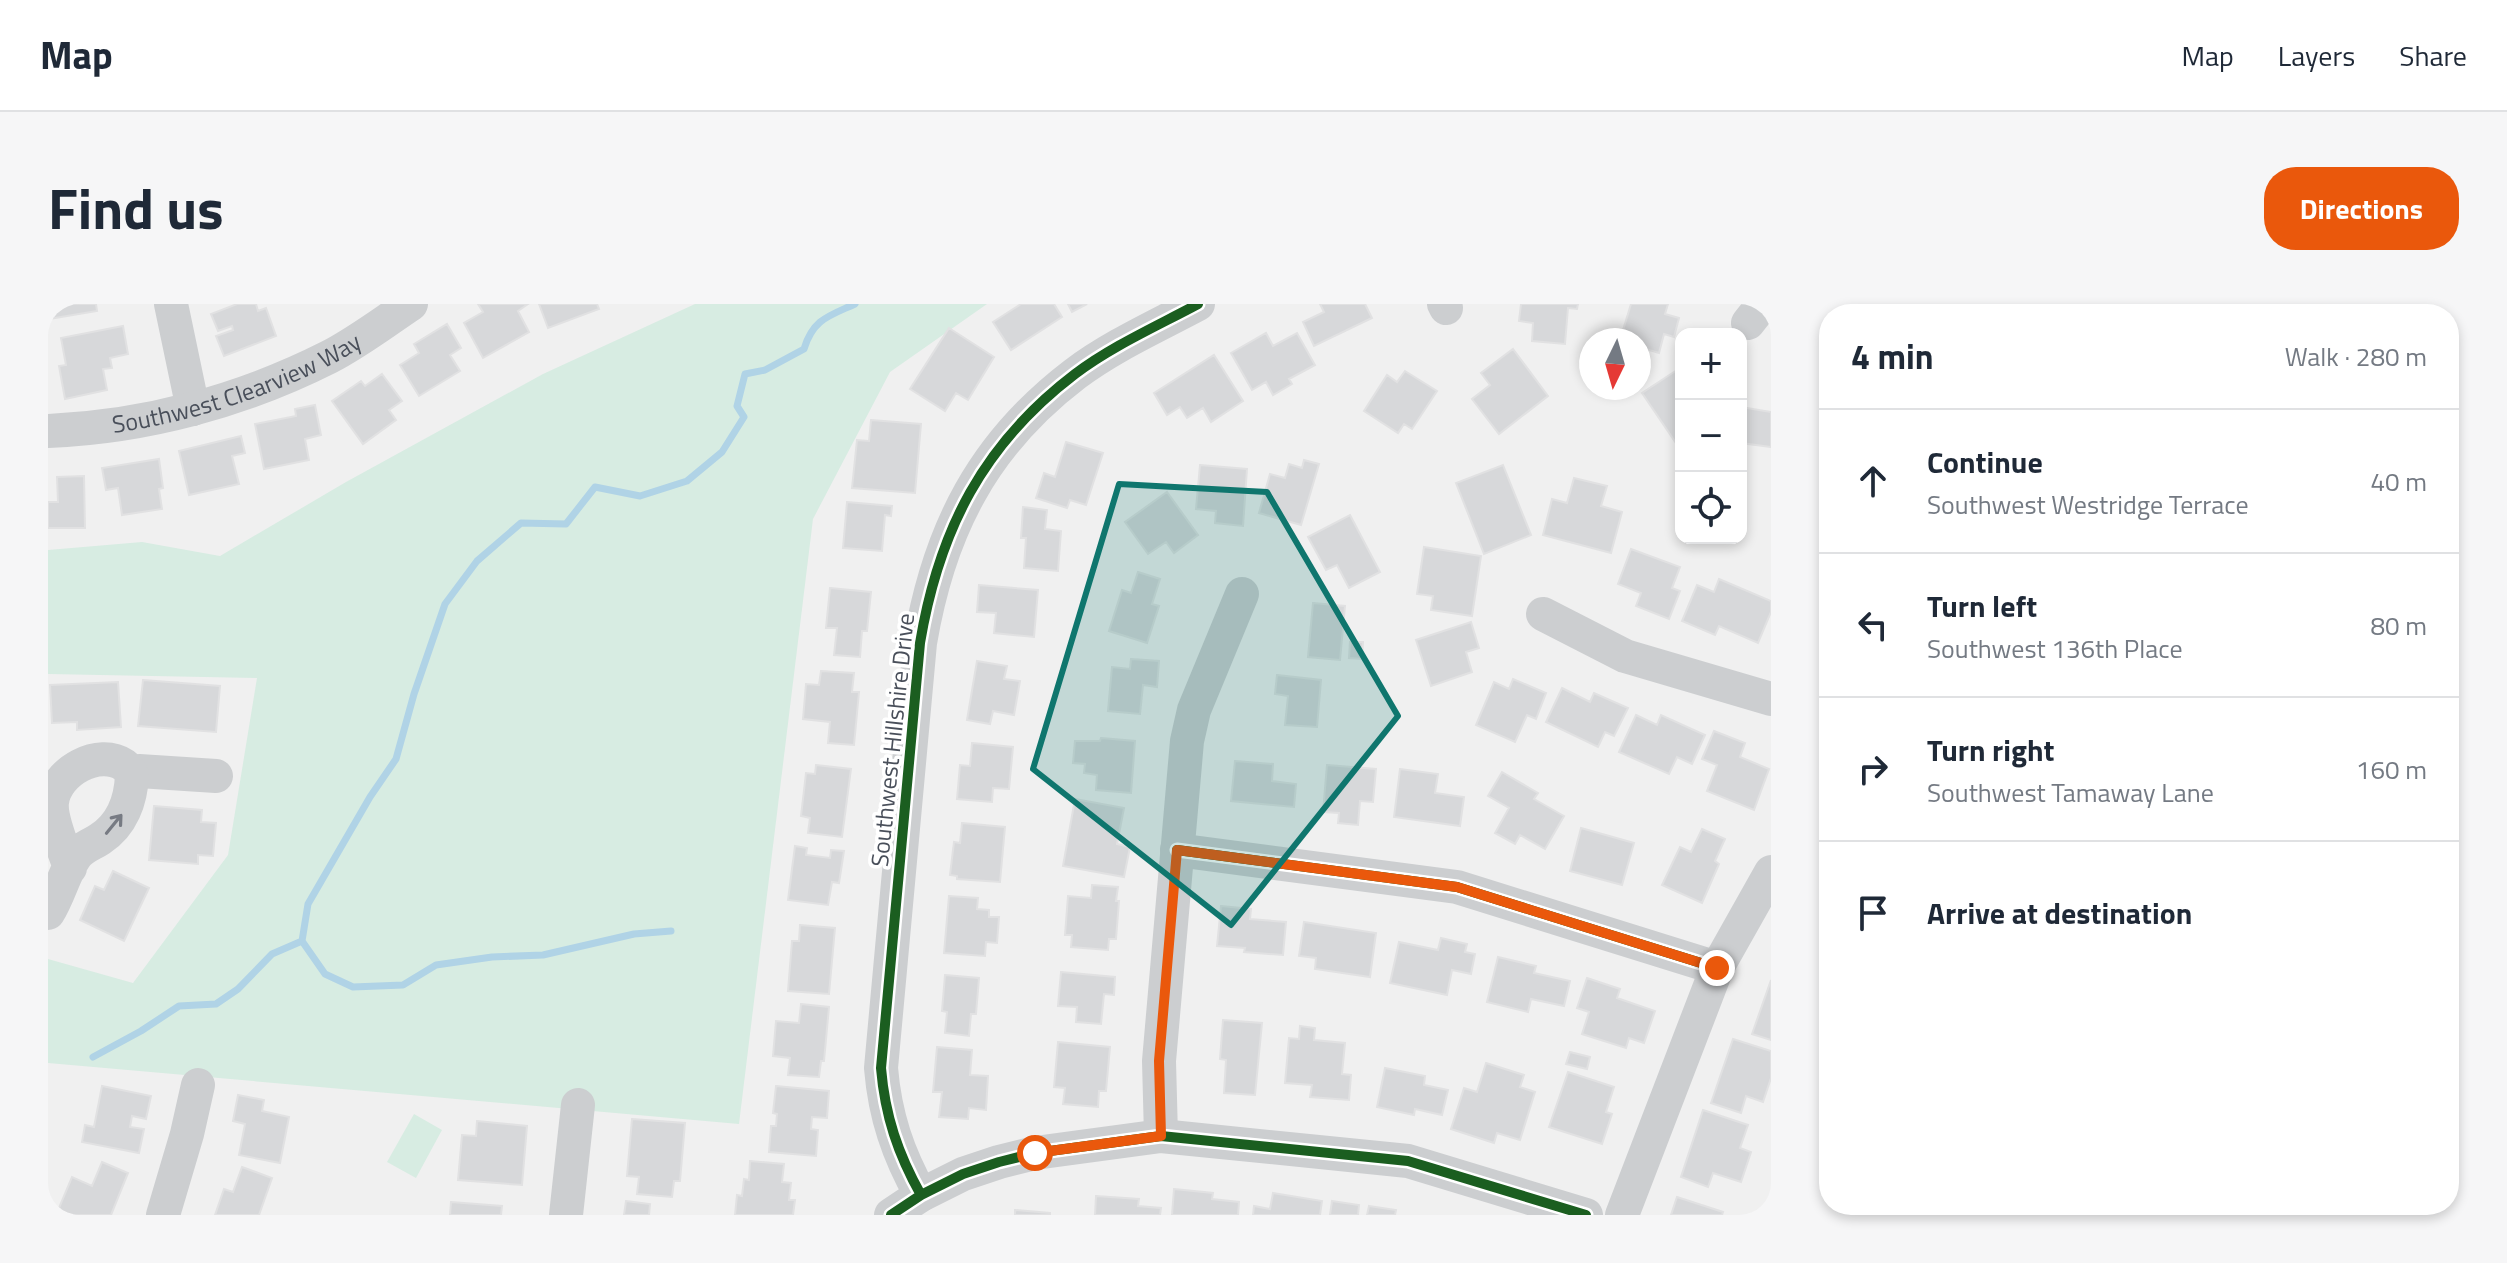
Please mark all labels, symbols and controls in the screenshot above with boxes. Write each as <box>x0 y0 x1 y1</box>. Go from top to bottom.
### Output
text: Map <box>40 26 113 84</box>
text: Map <box>2181 34 2234 77</box>
text: Layers <box>2278 34 2355 77</box>
text: Share <box>2399 34 2467 77</box>
text: Find us <box>48 166 224 251</box>
button: Directions <box>2264 167 2459 250</box>
street label: Southwest Clearview Way <box>110 323 368 442</box>
north arrow <box>1579 328 1651 400</box>
map controls <box>1675 328 1747 544</box>
button: + <box>1675 328 1747 400</box>
text: 4 min <box>1851 330 1934 382</box>
text: Walk · 280 m <box>2285 337 2427 376</box>
button: − <box>1675 400 1747 472</box>
text: Continue <box>1927 439 2043 485</box>
icon: ahead <box>1851 459 1895 503</box>
text: 40 m <box>2370 462 2427 501</box>
button: locate <box>1675 472 1747 544</box>
text: Southwest Westridge Terrace <box>1927 485 2249 524</box>
text: Turn left <box>1927 583 2037 629</box>
icon: left <box>1851 603 1895 647</box>
text: 80 m <box>2370 606 2427 645</box>
street label: Southwest Hillshire Drive <box>861 611 923 868</box>
text: Southwest 136th Place <box>1927 629 2183 668</box>
text: Turn right <box>1927 727 2055 773</box>
icon: right <box>1851 747 1895 791</box>
text: 160 m <box>2356 750 2427 789</box>
text: Southwest Tamaway Lane <box>1927 773 2214 812</box>
one-way arrow <box>104 814 122 835</box>
text: Arrive at destination <box>1927 890 2192 936</box>
icon: arrive <box>1851 891 1895 935</box>
route end <box>1699 950 1735 986</box>
route start <box>1017 1135 1053 1171</box>

